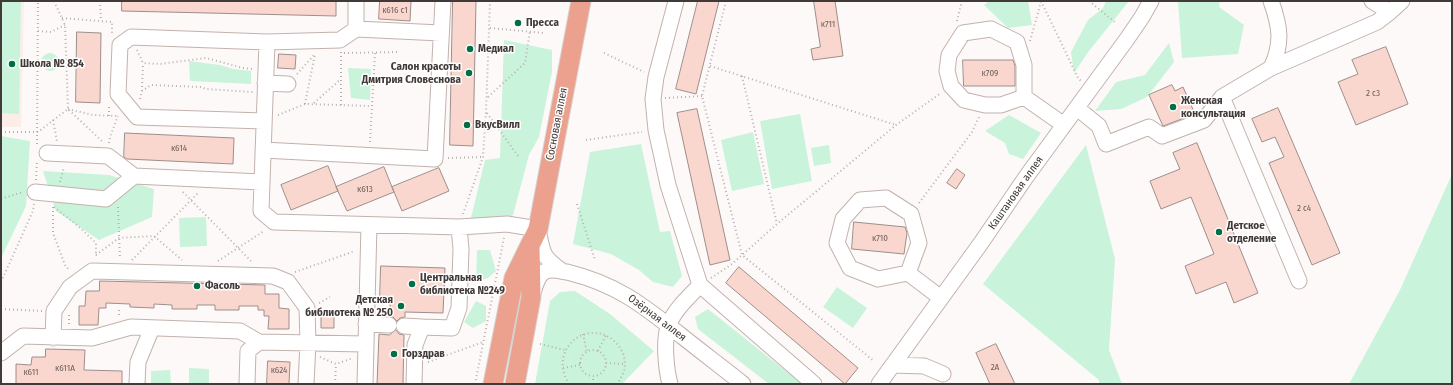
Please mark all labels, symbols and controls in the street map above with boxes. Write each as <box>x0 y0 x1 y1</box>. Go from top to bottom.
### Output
house number: к616 с1 <box>382 5 408 15</box>
place label: Пресса <box>526 16 559 30</box>
marker: Пресса <box>513 18 523 28</box>
house number: к711 <box>821 19 835 29</box>
place label: Медиал <box>478 42 514 56</box>
marker: Медиал <box>465 44 475 54</box>
place label: Школа № 854 <box>20 57 84 71</box>
marker: Школа № 854 <box>7 59 17 69</box>
place label: Салон красоты Дмитрия Словеснова <box>362 60 461 86</box>
marker: Салон красоты Дмитрия Словеснова <box>464 68 474 78</box>
house number: к709 <box>982 68 998 78</box>
street label: Сосновая аллея <box>543 86 571 162</box>
house number: 2 с3 <box>1366 88 1380 98</box>
place label: Женская консультация <box>1181 94 1246 120</box>
marker: Женская консультация <box>1168 102 1178 112</box>
place label: ВкусВилл <box>475 118 520 132</box>
marker: ВкусВилл <box>462 120 472 130</box>
house number: к614 <box>171 143 187 153</box>
street label: Каштановая аллея <box>986 154 1046 232</box>
house number: к613 <box>357 184 373 194</box>
house number: 2 с4 <box>1297 203 1311 213</box>
place label: Детское отделение <box>1227 219 1276 245</box>
marker: Детское отделение <box>1214 227 1224 237</box>
house number: к710 <box>872 233 888 243</box>
place label: Центральная библиотека №249 <box>420 271 505 297</box>
place label: Фасоль <box>205 279 240 293</box>
marker: Центральная библиотека №249 <box>407 279 417 289</box>
marker: Фасоль <box>192 281 202 291</box>
street label: Озёрная аллея <box>625 292 689 344</box>
place label: Детская библиотека № 250 <box>305 293 393 319</box>
marker: Детская библиотека № 250 <box>396 301 406 311</box>
place label: Горздрав <box>402 347 445 361</box>
marker: Горздрав <box>389 349 399 359</box>
house number: 2А <box>991 362 999 372</box>
house number: к611А <box>55 363 75 373</box>
house number: к624 <box>271 365 287 375</box>
house number: к611 <box>23 367 39 377</box>

